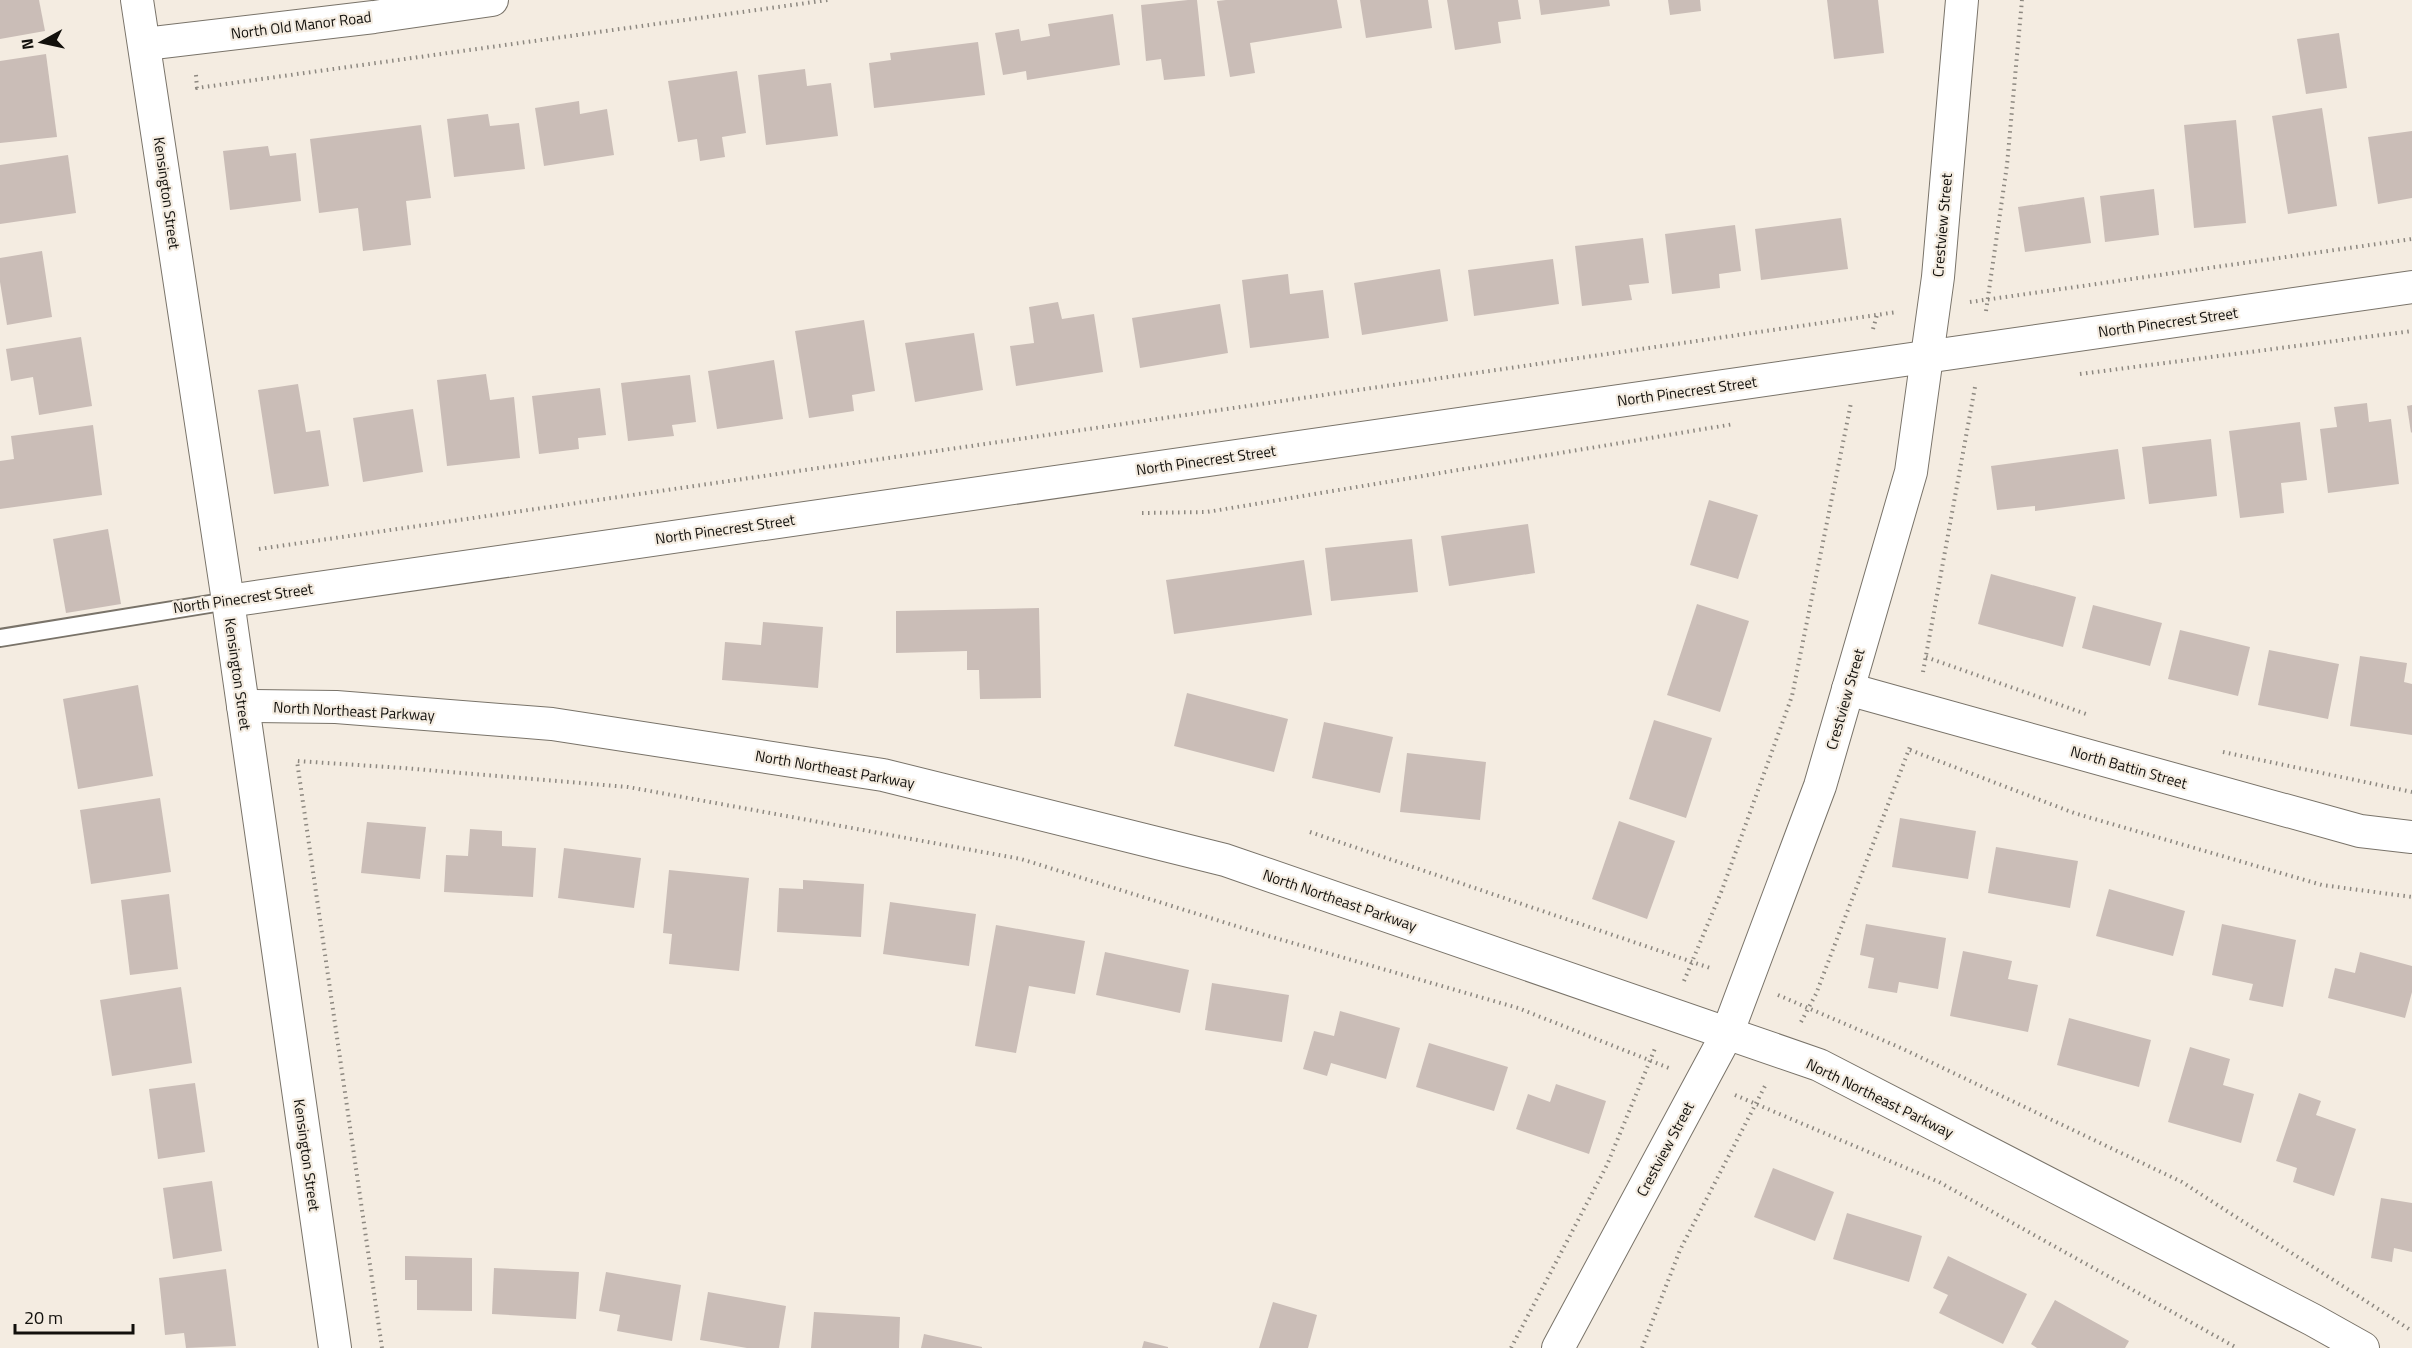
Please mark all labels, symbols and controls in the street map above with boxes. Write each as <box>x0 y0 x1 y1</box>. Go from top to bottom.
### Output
street label: North Old Manor Road <box>229 5 373 45</box>
north arrow <box>12 12 72 72</box>
text: N <box>14 37 40 51</box>
street label: Kensington Street <box>148 135 186 251</box>
street label: Crestview Street <box>1926 171 1958 278</box>
street label: North Pinecrest Street <box>2097 301 2240 343</box>
street label: North Pinecrest Street <box>1616 370 1759 412</box>
street label: North Pinecrest Street <box>1135 439 1278 481</box>
street label: North Pinecrest Street <box>654 508 797 550</box>
street label: North Pinecrest Street <box>172 577 315 619</box>
street label: Kensington Street <box>219 616 257 732</box>
street label: Crestview Street <box>1820 645 1871 752</box>
street label: North Northeast Parkway <box>273 695 435 727</box>
street label: North Battin Street <box>2068 739 2191 795</box>
street label: North Northeast Parkway <box>753 744 917 794</box>
street label: North Northeast Parkway <box>1260 863 1420 937</box>
street label: North Northeast Parkway <box>1802 1052 1958 1144</box>
street label: Kensington Street <box>288 1097 326 1213</box>
street label: Crestview Street <box>1630 1097 1700 1200</box>
scale bar <box>15 1297 134 1335</box>
text: 20 m <box>24 1304 63 1331</box>

